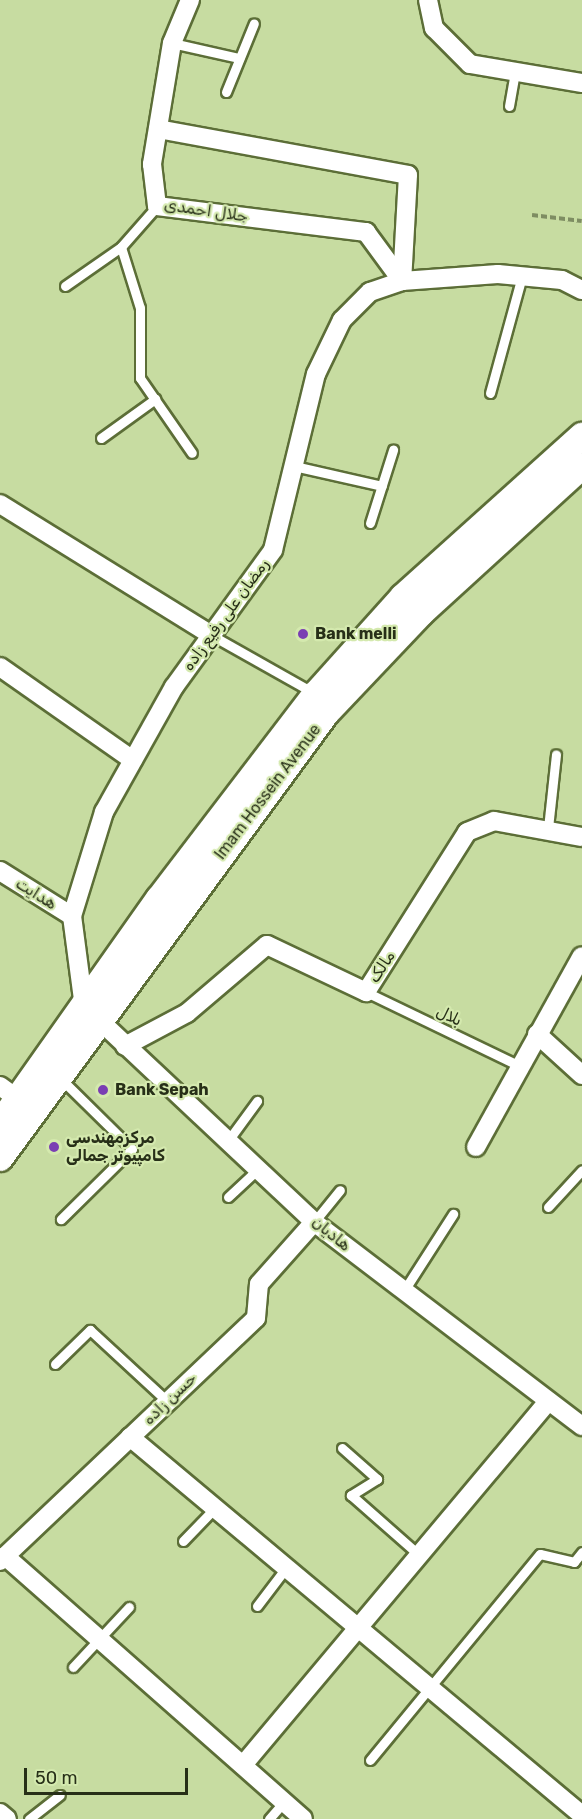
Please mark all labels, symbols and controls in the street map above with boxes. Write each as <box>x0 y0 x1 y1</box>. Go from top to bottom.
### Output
street label: جلال احمدی <box>163 196 249 226</box>
street label: رمضان علی رفیع زاده <box>179 555 273 675</box>
place label: Bank melli <box>315 624 397 644</box>
marker: Bank melli <box>296 627 310 641</box>
street label: Imam Hossein Avenue <box>211 720 325 864</box>
street label: هدایت <box>12 874 60 914</box>
street label: مالک <box>365 947 399 987</box>
street label: بلال <box>433 1002 465 1030</box>
place label: Bank Sepah <box>115 1080 209 1100</box>
marker: Bank Sepah <box>96 1083 110 1097</box>
place label: مرکزمهندسی کامپیوتر جمالی <box>66 1128 165 1166</box>
marker: مرکزمهندسی کامپیوتر جمالی <box>47 1140 61 1154</box>
street label: هادیان <box>308 1213 354 1255</box>
street label: حسن زاده <box>139 1369 201 1429</box>
scale bar <box>27 1756 190 1794</box>
text: 50 m <box>35 1767 78 1789</box>

